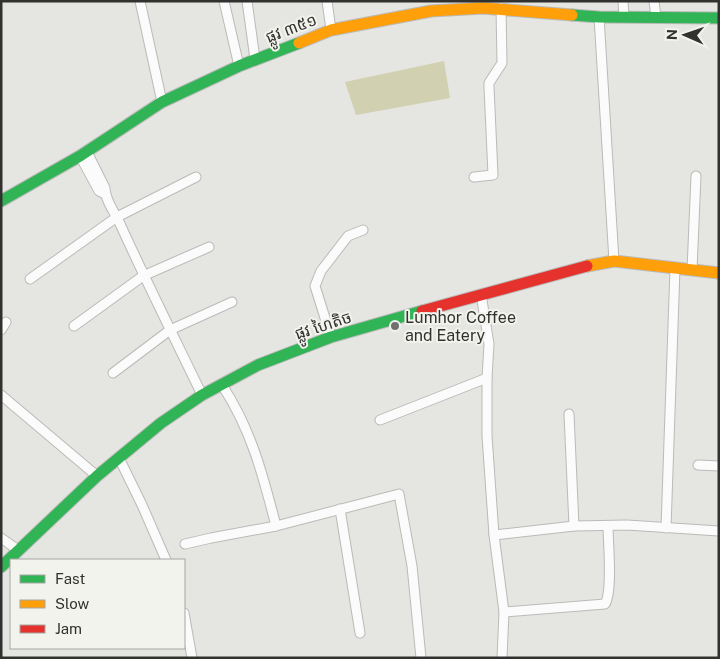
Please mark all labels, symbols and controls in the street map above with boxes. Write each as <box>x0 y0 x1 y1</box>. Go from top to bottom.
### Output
street label: ផ្លូវ ៣៥១ <box>263 10 321 51</box>
north arrow <box>660 10 710 60</box>
text: N <box>664 29 680 40</box>
street label: ផ្លូវ ហៃតិច <box>292 306 355 348</box>
place label: Lumhor Coffee and Eatery <box>405 308 516 345</box>
marker: Lumhor Coffee and Eatery <box>389 320 401 332</box>
legend <box>10 559 185 649</box>
text: Fast <box>55 570 85 587</box>
text: Slow <box>55 595 90 612</box>
text: Jam <box>55 620 82 637</box>

